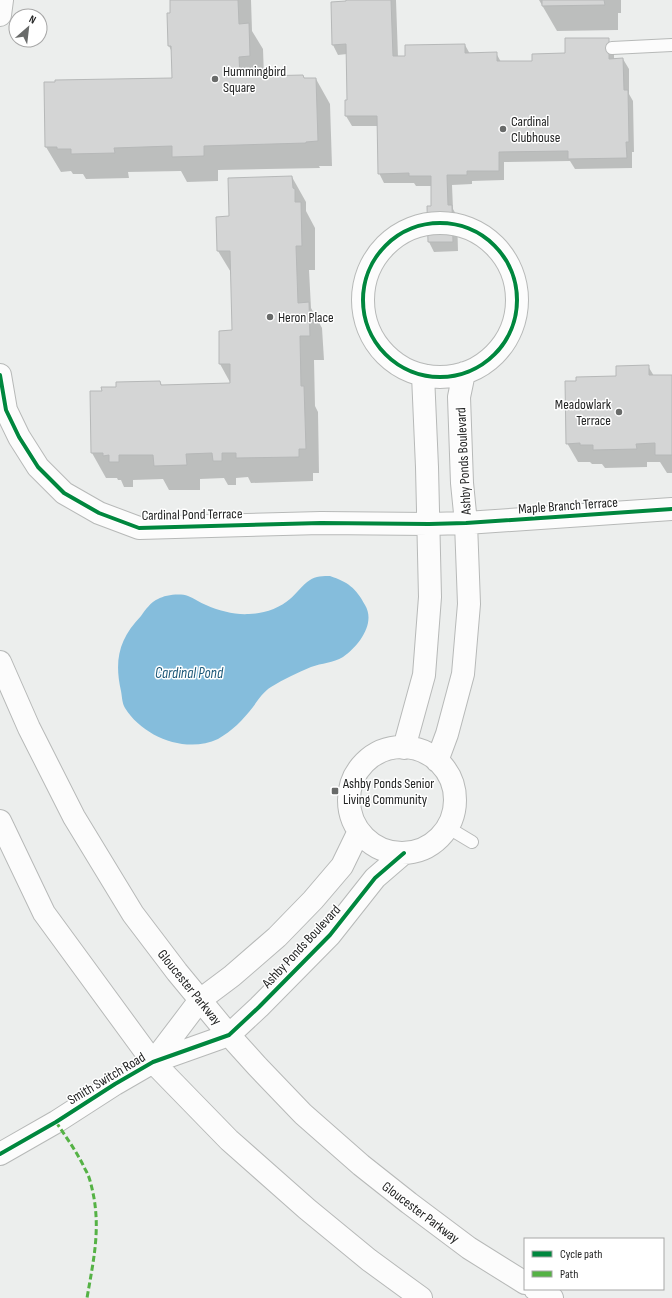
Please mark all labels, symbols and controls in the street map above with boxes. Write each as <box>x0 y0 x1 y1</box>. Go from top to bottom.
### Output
north arrow <box>8 8 48 48</box>
text: N <box>27 12 38 27</box>
place label: Hummingbird Square <box>223 63 286 96</box>
marker: Hummingbird Square <box>210 74 220 84</box>
place label: Cardinal Clubhouse <box>511 113 560 146</box>
marker: Cardinal Clubhouse <box>498 124 508 134</box>
place label: Heron Place <box>278 309 334 326</box>
marker: Heron Place <box>265 312 275 322</box>
place label: Meadowlark Terrace <box>555 396 612 429</box>
street label: Ashby Ponds Boulevard <box>452 407 475 516</box>
marker: Meadowlark Terrace <box>614 407 624 417</box>
street label: Maple Branch Terrace <box>518 494 618 517</box>
street label: Cardinal Pond Terrace <box>141 505 243 524</box>
water label: Cardinal Pond <box>155 664 224 683</box>
place label: Ashby Ponds Senior Living Community <box>342 775 434 808</box>
marker: Ashby Ponds Senior Living Community <box>330 786 340 796</box>
street label: Ashby Ponds Boulevard <box>258 901 344 992</box>
street label: Gloucester Parkway <box>154 946 226 1029</box>
street label: Smith Switch Road <box>64 1048 148 1108</box>
street label: Gloucester Parkway <box>379 1178 463 1247</box>
legend <box>524 1238 664 1290</box>
text: Cycle path <box>560 1247 602 1262</box>
text: Path <box>560 1267 578 1282</box>

